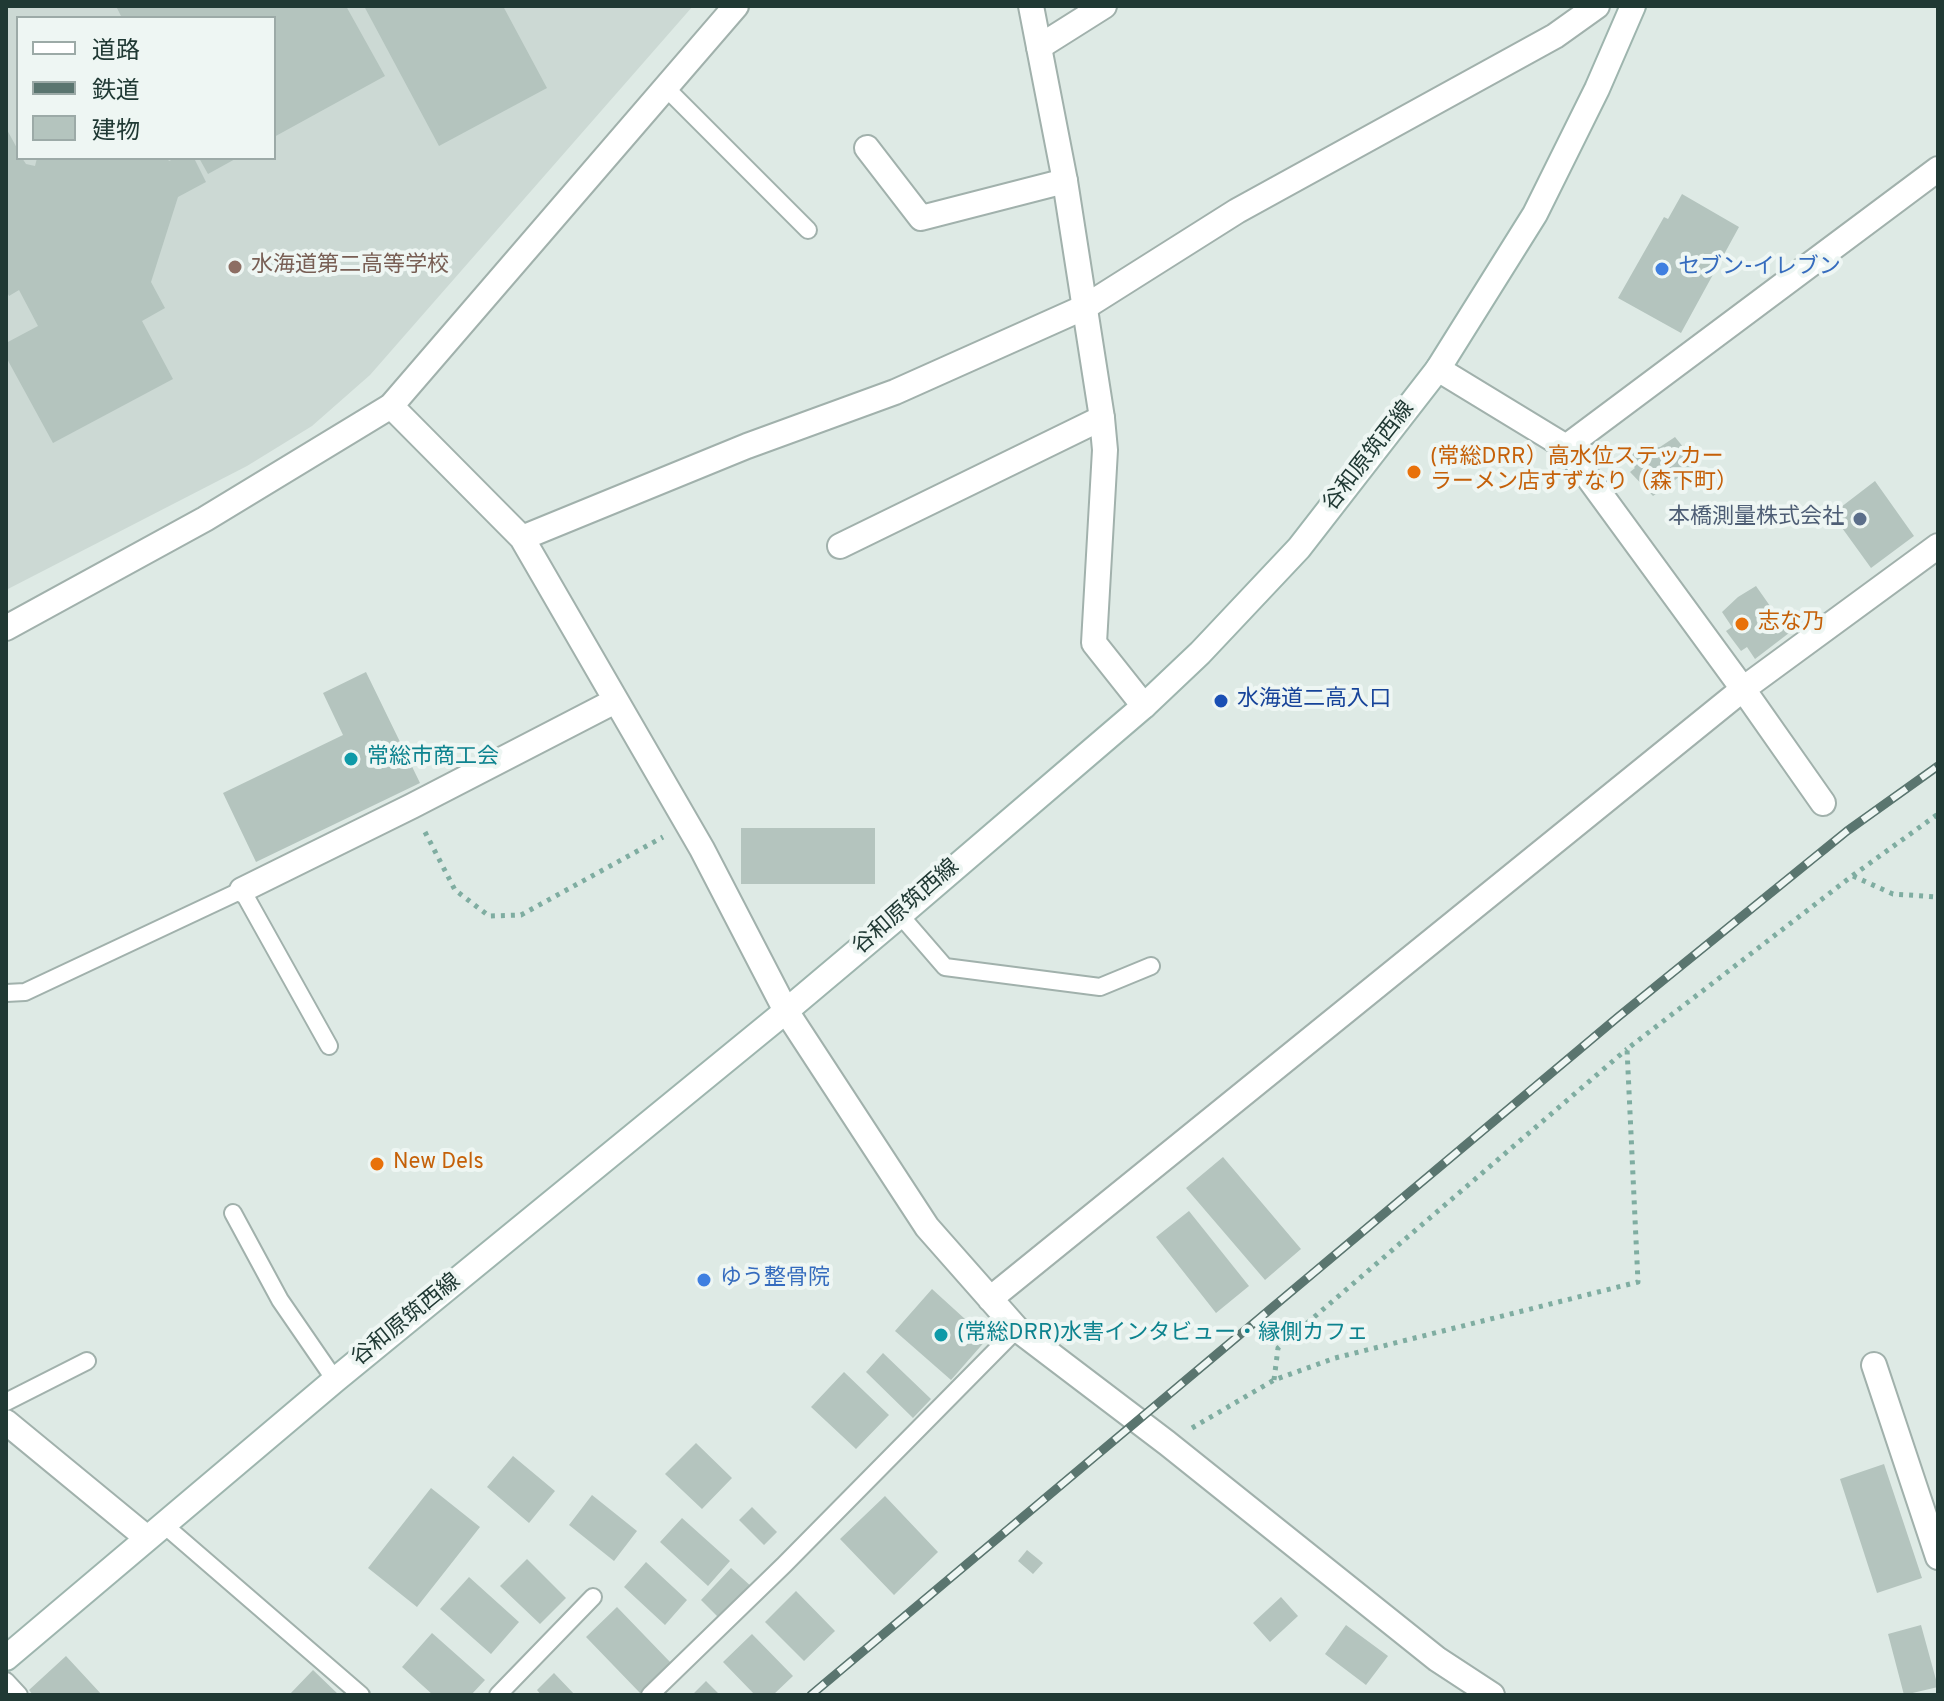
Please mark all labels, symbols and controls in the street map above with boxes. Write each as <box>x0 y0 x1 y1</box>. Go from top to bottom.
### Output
legend <box>16 16 276 160</box>
text: 道路 <box>92 37 140 67</box>
text: 鉄道 <box>92 77 140 107</box>
text: 建物 <box>92 117 140 147</box>
place label: 水海道第二高等学校 <box>251 254 449 280</box>
place label: セブン-イレブン <box>1678 256 1841 282</box>
marker: 水海道第二高等学校 <box>226 258 244 276</box>
marker: セブン-イレブン <box>1653 260 1671 278</box>
street label: 谷和原筑西線 <box>1319 397 1421 517</box>
place label: (常総DRR）高水位ステッカー ラーメン店すずなり（森下町） <box>1430 446 1738 498</box>
marker: (常総DRR）高水位ステッカー ラーメン店すずなり（森下町） <box>1405 463 1423 481</box>
place label: 本橋測量株式会社 <box>1668 506 1844 532</box>
marker: 本橋測量株式会社 <box>1851 510 1869 528</box>
place label: 志な乃 <box>1758 611 1824 637</box>
marker: 志な乃 <box>1733 615 1751 633</box>
place label: 水海道二高入口 <box>1237 688 1391 714</box>
marker: 水海道二高入口 <box>1212 692 1230 710</box>
place label: 常総市商工会 <box>367 746 499 772</box>
marker: 常総市商工会 <box>342 750 360 768</box>
street label: 谷和原筑西線 <box>849 855 965 961</box>
place label: New Dels <box>393 1151 484 1177</box>
marker: New Dels <box>368 1155 386 1173</box>
place label: ゆう整骨院 <box>720 1267 830 1293</box>
street label: 谷和原筑西線 <box>347 1269 467 1373</box>
marker: ゆう整骨院 <box>695 1271 713 1289</box>
place label: (常総DRR)水害インタビュー・縁側カフェ <box>957 1322 1368 1348</box>
marker: (常総DRR)水害インタビュー・縁側カフェ <box>932 1326 950 1344</box>

